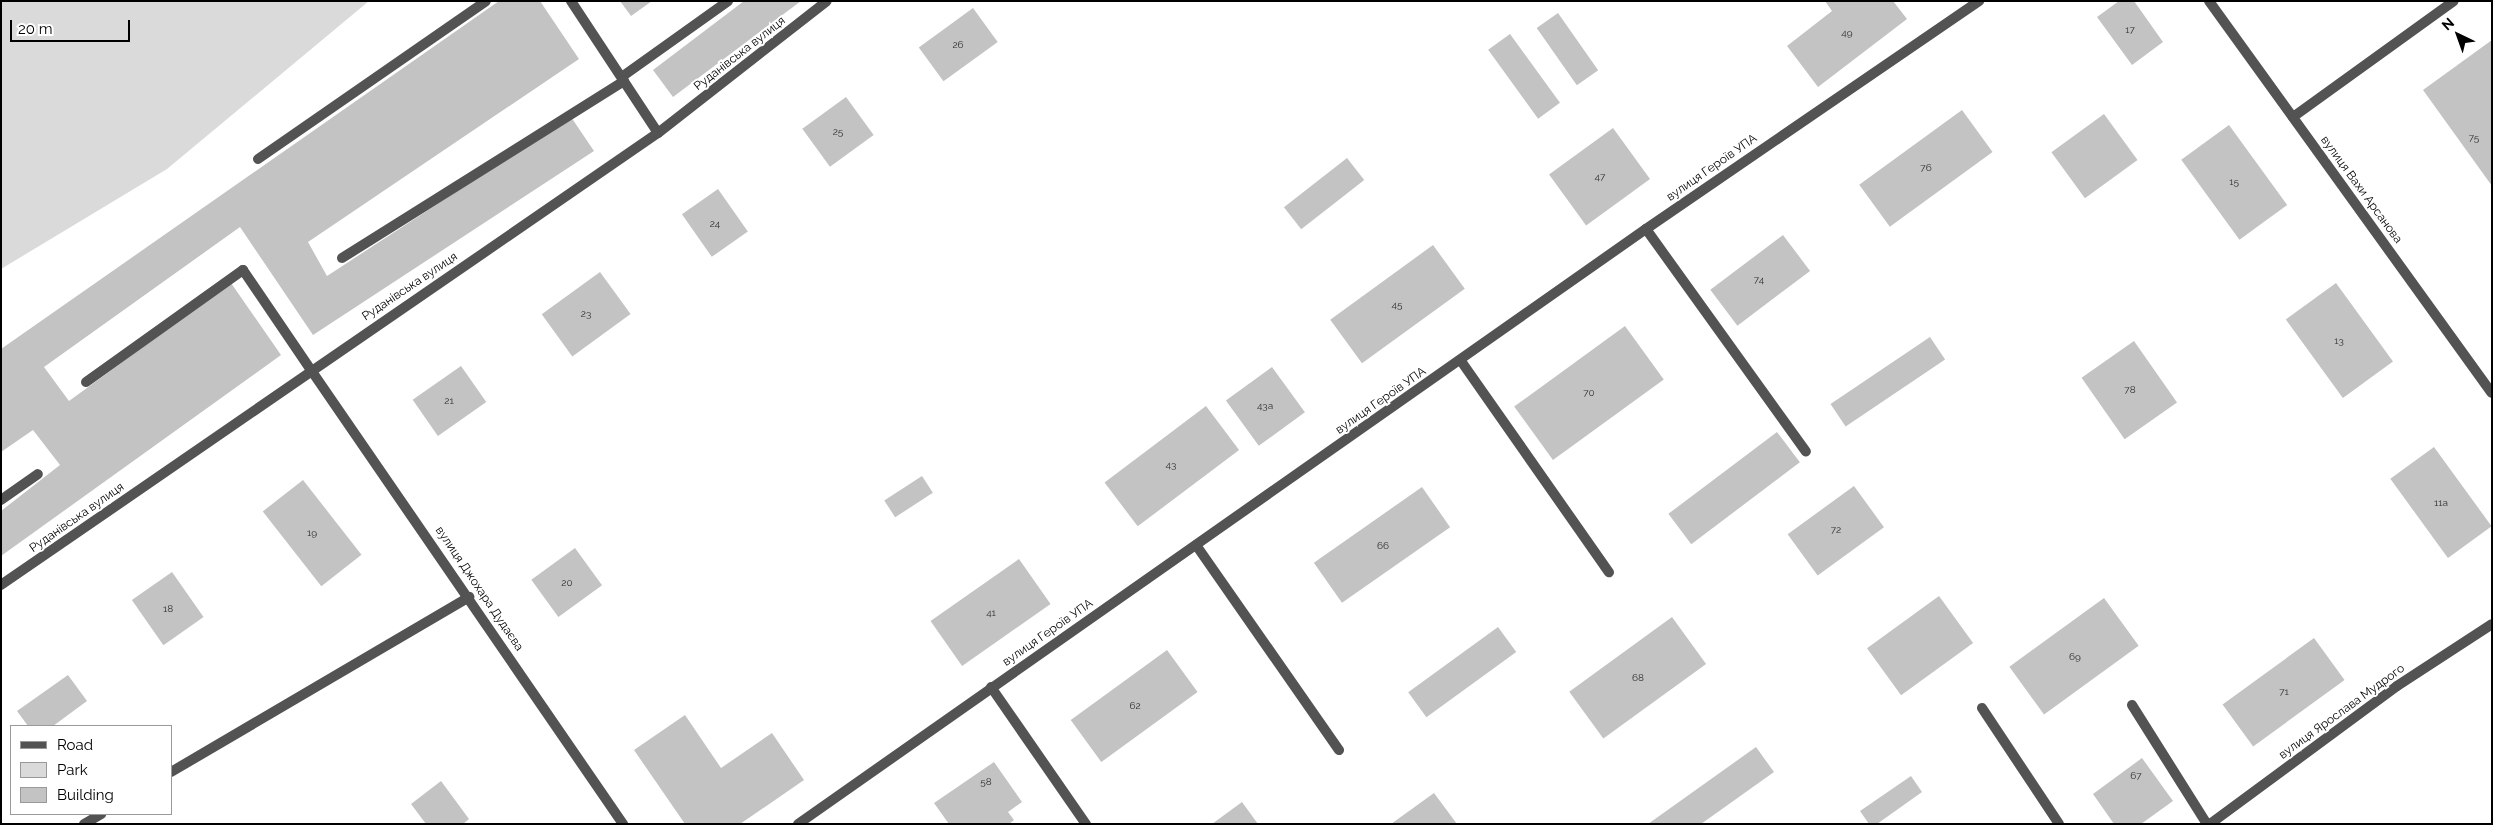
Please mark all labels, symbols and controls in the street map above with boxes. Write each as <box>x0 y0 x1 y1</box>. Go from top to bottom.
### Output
scale bar <box>12 10 132 42</box>
north arrow <box>2433 10 2483 60</box>
street label: Руданівська вулиця <box>692 14 788 94</box>
text: N <box>2439 14 2457 33</box>
text: 20 m <box>18 20 53 38</box>
house number: 17 <box>2125 24 2135 36</box>
house number: 49 <box>1841 27 1853 39</box>
house number: 26 <box>952 39 964 51</box>
house number: 25 <box>833 126 843 138</box>
street label: вулиця Героїв УПА <box>1664 131 1760 205</box>
house number: 75 <box>2469 132 2479 144</box>
street label: вулиця Вахи Арсанова <box>2317 133 2405 247</box>
house number: 76 <box>1920 162 1932 174</box>
house number: 47 <box>1595 171 1605 183</box>
house number: 15 <box>2229 176 2239 188</box>
house number: 24 <box>710 218 720 230</box>
street label: Руданівська вулиця <box>360 250 460 324</box>
house number: 74 <box>1754 274 1764 286</box>
house number: 45 <box>1392 299 1402 311</box>
house number: 23 <box>581 308 591 320</box>
house number: 13 <box>2334 335 2344 347</box>
street label: вулиця Героїв УПА <box>1333 364 1429 438</box>
house number: 78 <box>2124 384 2136 396</box>
house number: 70 <box>1583 387 1595 399</box>
house number: 21 <box>444 395 454 407</box>
house number: 43а <box>1257 400 1273 412</box>
house number: 43 <box>1166 459 1176 471</box>
street label: Руданівська вулиця <box>27 480 127 556</box>
house number: 11а <box>2434 497 2448 509</box>
street label: вулиця Джохара Дудаєва <box>432 524 526 654</box>
house number: 72 <box>1831 524 1841 536</box>
house number: 19 <box>307 527 317 539</box>
house number: 66 <box>1377 540 1389 552</box>
house number: 20 <box>561 577 573 589</box>
street label: вулиця Героїв УПА <box>1000 596 1096 670</box>
house number: 18 <box>163 603 173 615</box>
house number: 41 <box>986 607 996 619</box>
house number: 69 <box>2069 651 2081 663</box>
street label: вулиця Ярослава Мудрого <box>2276 662 2408 762</box>
house number: 68 <box>1632 672 1644 684</box>
house number: 71 <box>2279 686 2289 698</box>
house number: 62 <box>1129 700 1141 712</box>
legend <box>10 725 172 815</box>
text: Road <box>57 736 93 754</box>
text: Park <box>57 761 88 779</box>
house number: 67 <box>2130 770 2142 782</box>
house number: 58 <box>980 776 992 788</box>
text: Building <box>57 786 114 804</box>

